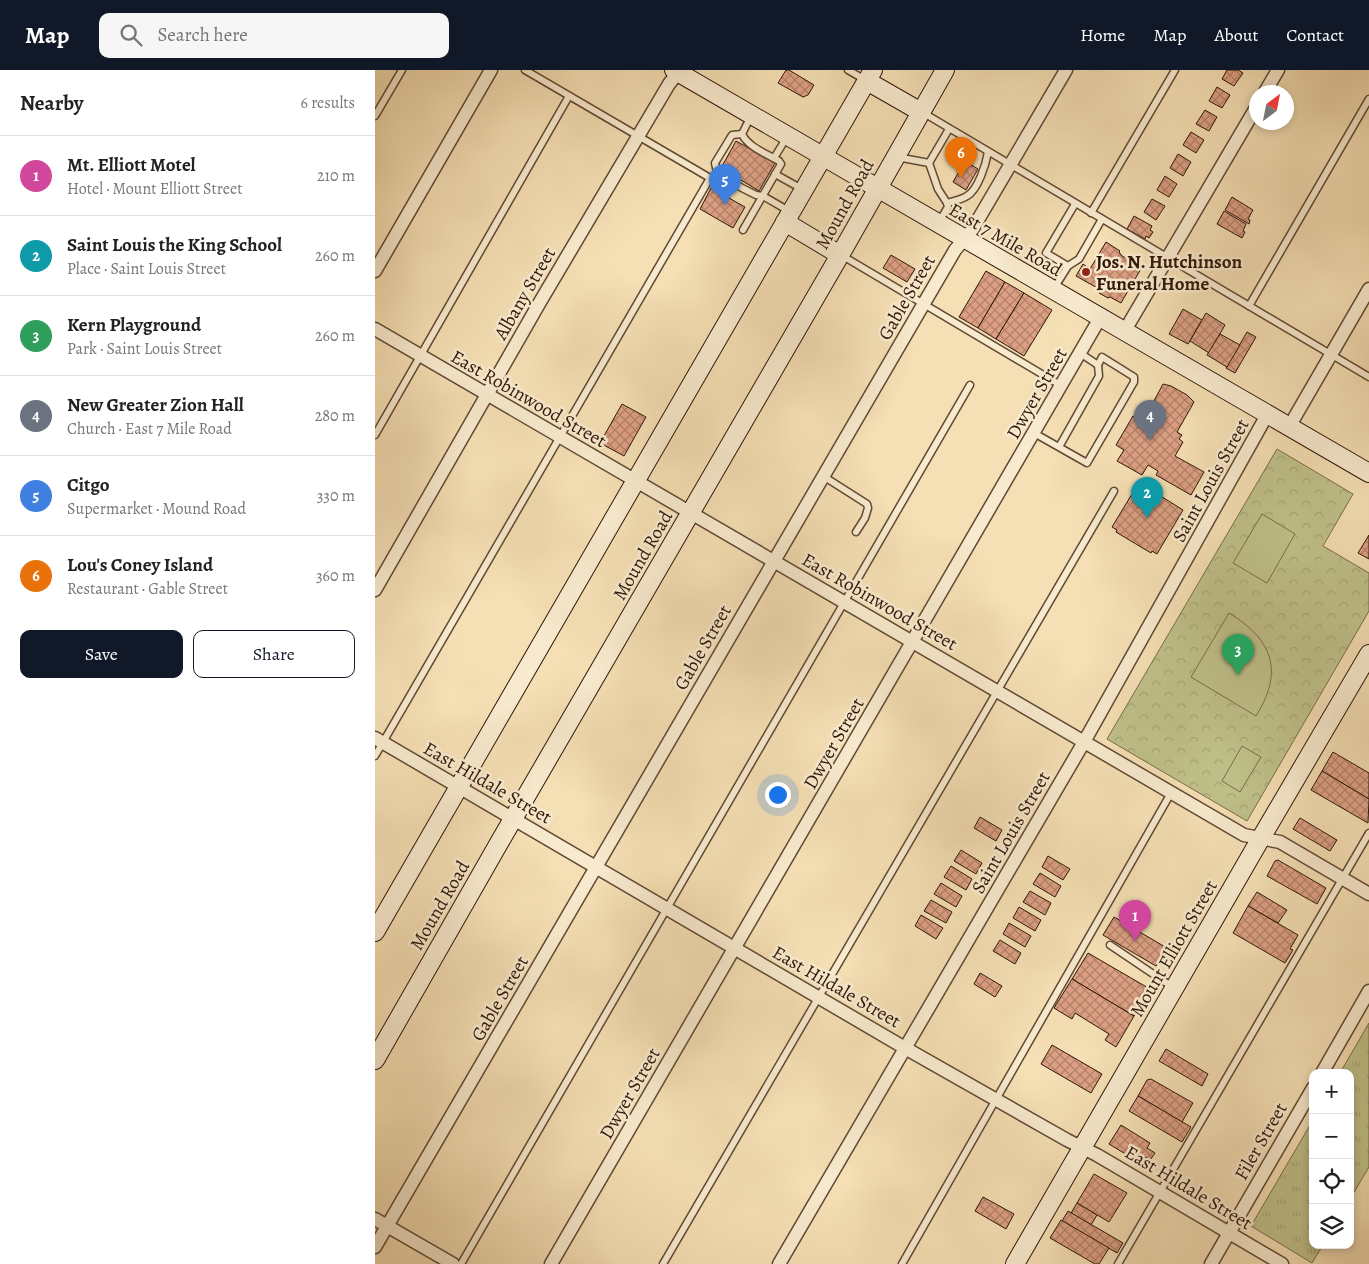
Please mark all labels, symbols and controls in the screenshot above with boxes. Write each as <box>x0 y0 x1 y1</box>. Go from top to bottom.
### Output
search box <box>99 13 449 58</box>
text: Map <box>25 19 69 51</box>
icon: search <box>117 21 145 49</box>
text: Search here <box>157 22 248 48</box>
text: Home <box>1080 23 1125 47</box>
text: Map <box>1153 23 1186 47</box>
text: About <box>1214 23 1258 47</box>
text: Contact <box>1286 23 1344 47</box>
north arrow <box>1249 85 1294 130</box>
text: Nearby <box>20 89 83 117</box>
text: 6 results <box>301 92 355 114</box>
pin: 6 <box>945 137 977 178</box>
text: Mt. Elliott Motel <box>67 152 196 178</box>
street label: Mound Road <box>809 154 881 254</box>
pin: 5 <box>709 164 741 205</box>
text: 1 <box>33 165 39 187</box>
text: 210 m <box>317 165 355 187</box>
text: Hotel · Mount Elliott Street <box>67 178 242 200</box>
street label: East 7 Mile Road <box>944 197 1068 283</box>
text: Saint Louis the King School <box>67 232 282 258</box>
street label: Albany Street <box>487 242 562 345</box>
text: 2 <box>32 245 40 267</box>
text: 260 m <box>315 245 355 267</box>
place label: Jos. N. Hutchinson Funeral Home <box>1096 249 1243 297</box>
street label: Gable Street <box>872 250 942 345</box>
text: Place · Saint Louis Street <box>67 258 226 280</box>
marker: Jos. N. Hutchinson Funeral Home <box>1080 266 1092 278</box>
text: Kern Playground <box>67 312 201 338</box>
text: 3 <box>33 325 39 347</box>
text: 260 m <box>315 325 355 347</box>
text: Park · Saint Louis Street <box>67 338 222 360</box>
street label: Dwyer Street <box>1000 343 1073 444</box>
street label: East Robinwood Street <box>446 344 611 454</box>
text: New Greater Zion Hall <box>67 392 244 418</box>
pin: 4 <box>1134 400 1166 441</box>
text: 4 <box>32 405 40 427</box>
text: 280 m <box>315 405 355 427</box>
street label: Saint Louis Street <box>1166 414 1256 547</box>
text: Church · East 7 Mile Road <box>67 418 232 440</box>
text: Citgo <box>67 472 110 498</box>
pin: 2 <box>1131 477 1163 518</box>
text: 5 <box>33 485 39 507</box>
text: 330 m <box>317 485 355 507</box>
text: Supermarket · Mound Road <box>67 498 246 520</box>
street label: Mound Road <box>607 505 679 605</box>
street label: East Robinwood Street <box>797 547 962 657</box>
text: Lou's Coney Island <box>67 552 213 578</box>
text: 6 <box>32 565 40 587</box>
text: 360 m <box>316 565 355 587</box>
text: Restaurant · Gable Street <box>67 578 228 600</box>
street label: Gable Street <box>668 600 738 695</box>
button: Save <box>20 630 183 678</box>
button: Share <box>193 630 355 678</box>
pin: 3 <box>1222 634 1254 675</box>
street label: Dwyer Street <box>797 693 870 794</box>
street label: East Hildale Street <box>419 736 556 830</box>
street label: Saint Louis Street <box>965 767 1056 898</box>
your location <box>765 782 791 808</box>
street label: Mound Road <box>404 855 476 955</box>
street label: Mount Elliott Street <box>1124 875 1224 1022</box>
pin: 1 <box>1119 900 1151 941</box>
street label: East Hildale Street <box>768 940 905 1034</box>
street label: Gable Street <box>465 951 535 1046</box>
street label: Dwyer Street <box>593 1043 666 1144</box>
map controls <box>1309 1069 1354 1249</box>
button: + <box>1309 1069 1354 1114</box>
street label: Filer Street <box>1228 1098 1294 1185</box>
button: − <box>1309 1114 1354 1159</box>
street label: East Hildale Street <box>1120 1140 1257 1236</box>
button: locate <box>1309 1159 1354 1204</box>
button: layers <box>1309 1204 1354 1249</box>

